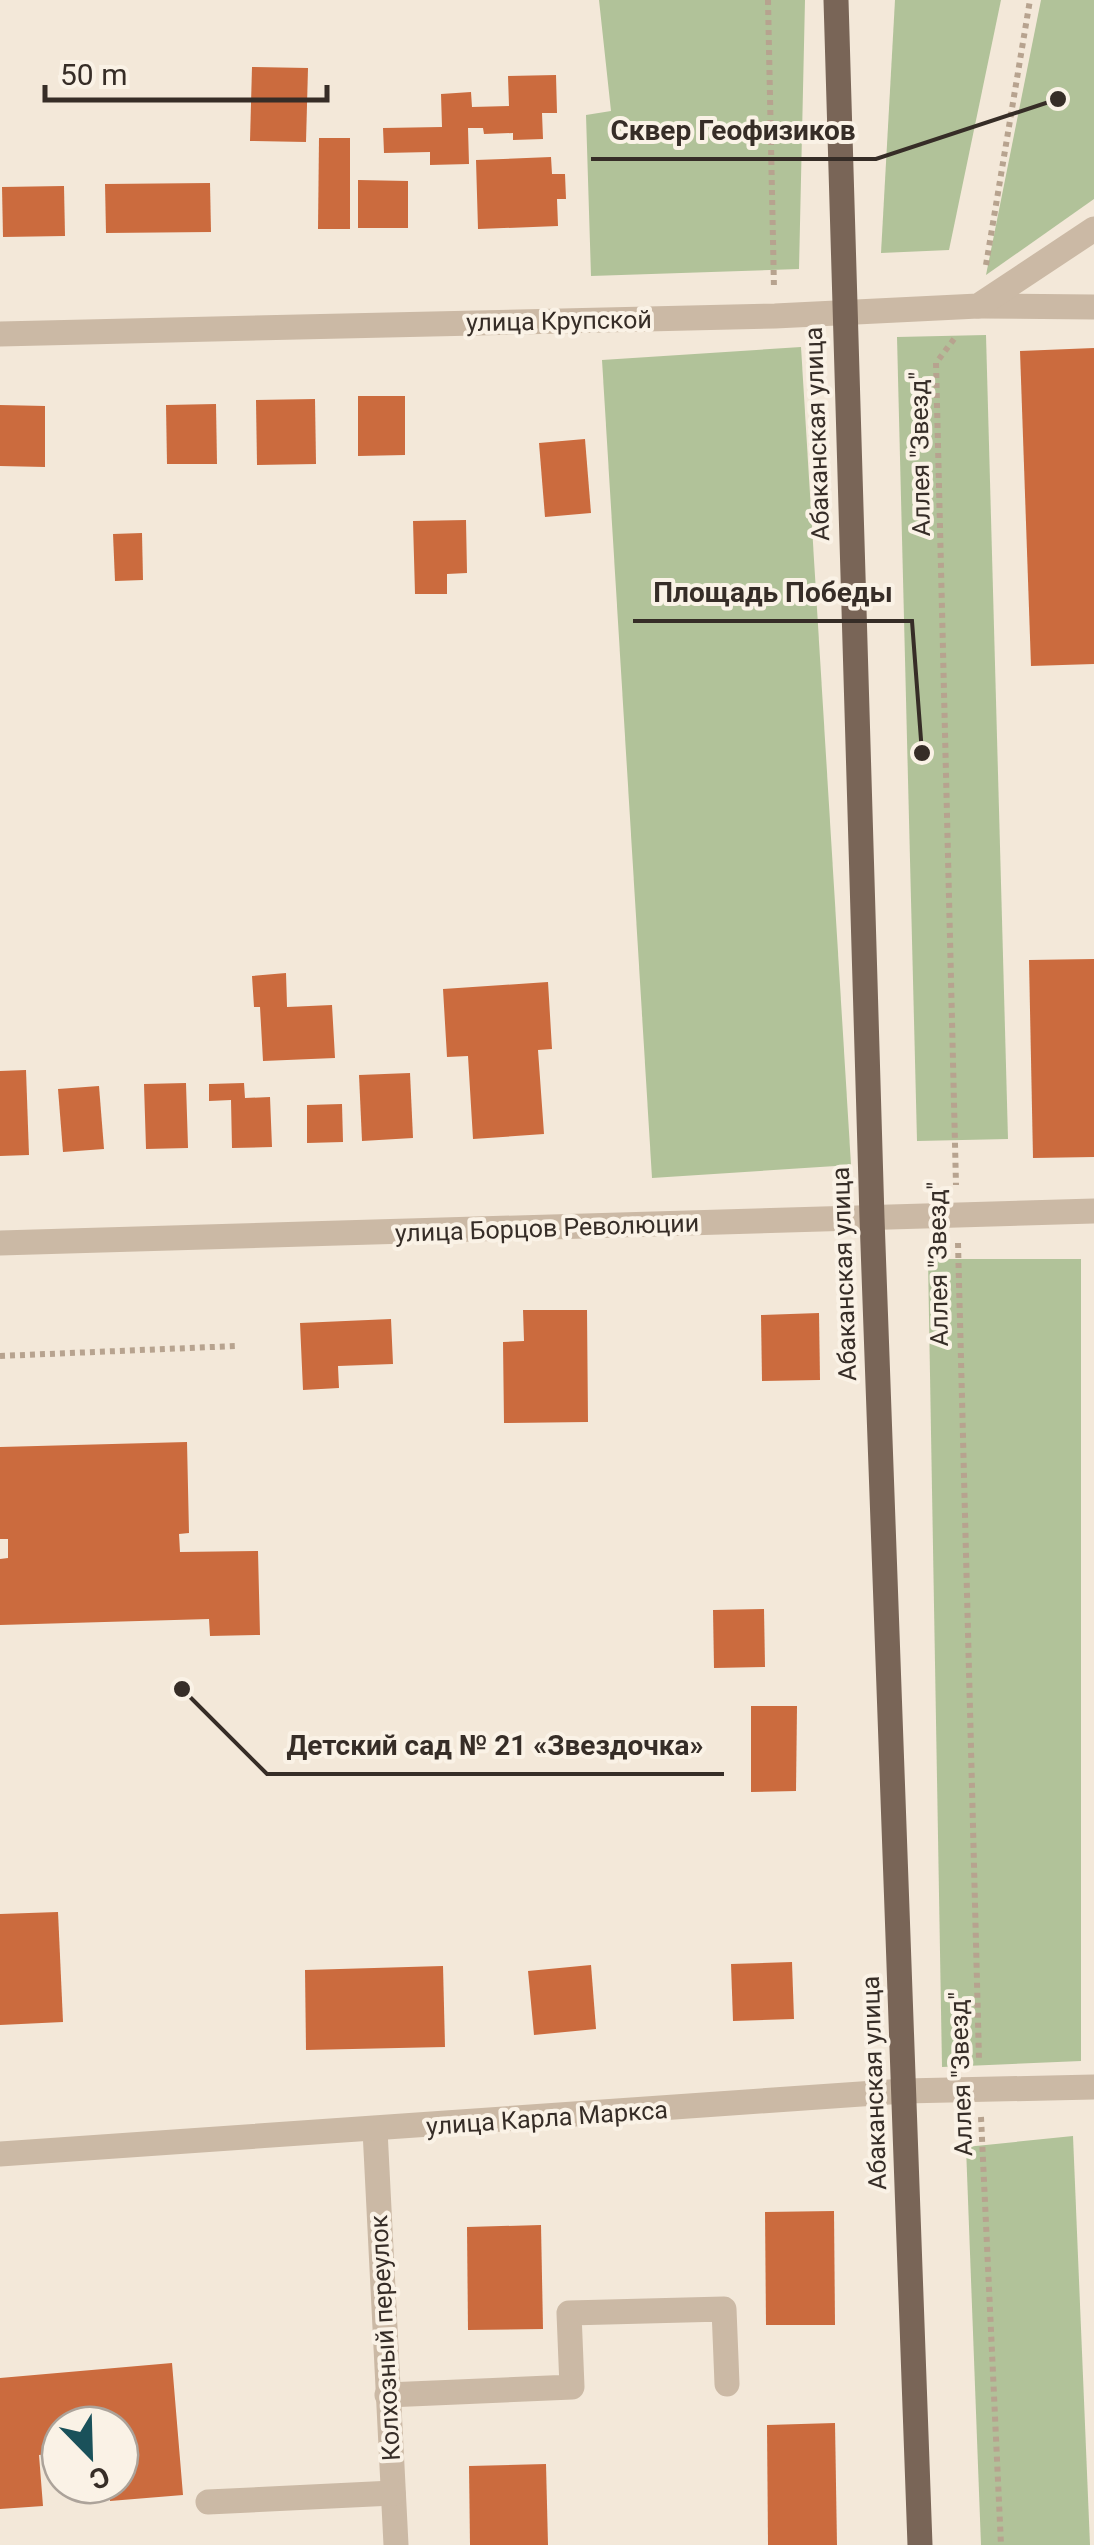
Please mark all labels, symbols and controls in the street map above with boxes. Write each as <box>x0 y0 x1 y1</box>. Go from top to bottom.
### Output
scale bar <box>45 40 328 102</box>
text: 50 m <box>60 57 127 92</box>
callout: Сквер Геофизиков <box>591 101 876 159</box>
text: Сквер Геофизиков <box>610 114 856 147</box>
street label: улица Крупской <box>466 305 652 337</box>
street label: Абаканская улица <box>799 327 835 541</box>
street label: Аллея "Звезд" <box>904 371 936 537</box>
callout: Площадь Победы <box>633 563 912 621</box>
text: Площадь Победы <box>653 576 893 609</box>
street label: Абаканская улица <box>826 1167 862 1381</box>
street label: Аллея "Звезд" <box>922 1181 954 1347</box>
street label: улица Борцов Революции <box>394 1208 700 1248</box>
callout: Детский сад № 21 «Звездочка» <box>267 1716 724 1774</box>
text: Детский сад № 21 «Звездочка» <box>286 1729 704 1762</box>
street label: Абаканская улица <box>856 1976 892 2190</box>
street label: Аллея "Звезд" <box>944 1991 978 2157</box>
street label: улица Карла Маркса <box>425 2095 669 2141</box>
street label: Колхозный переулок <box>364 2214 406 2462</box>
north arrow <box>40 2405 140 2505</box>
text: С <box>85 2459 114 2496</box>

